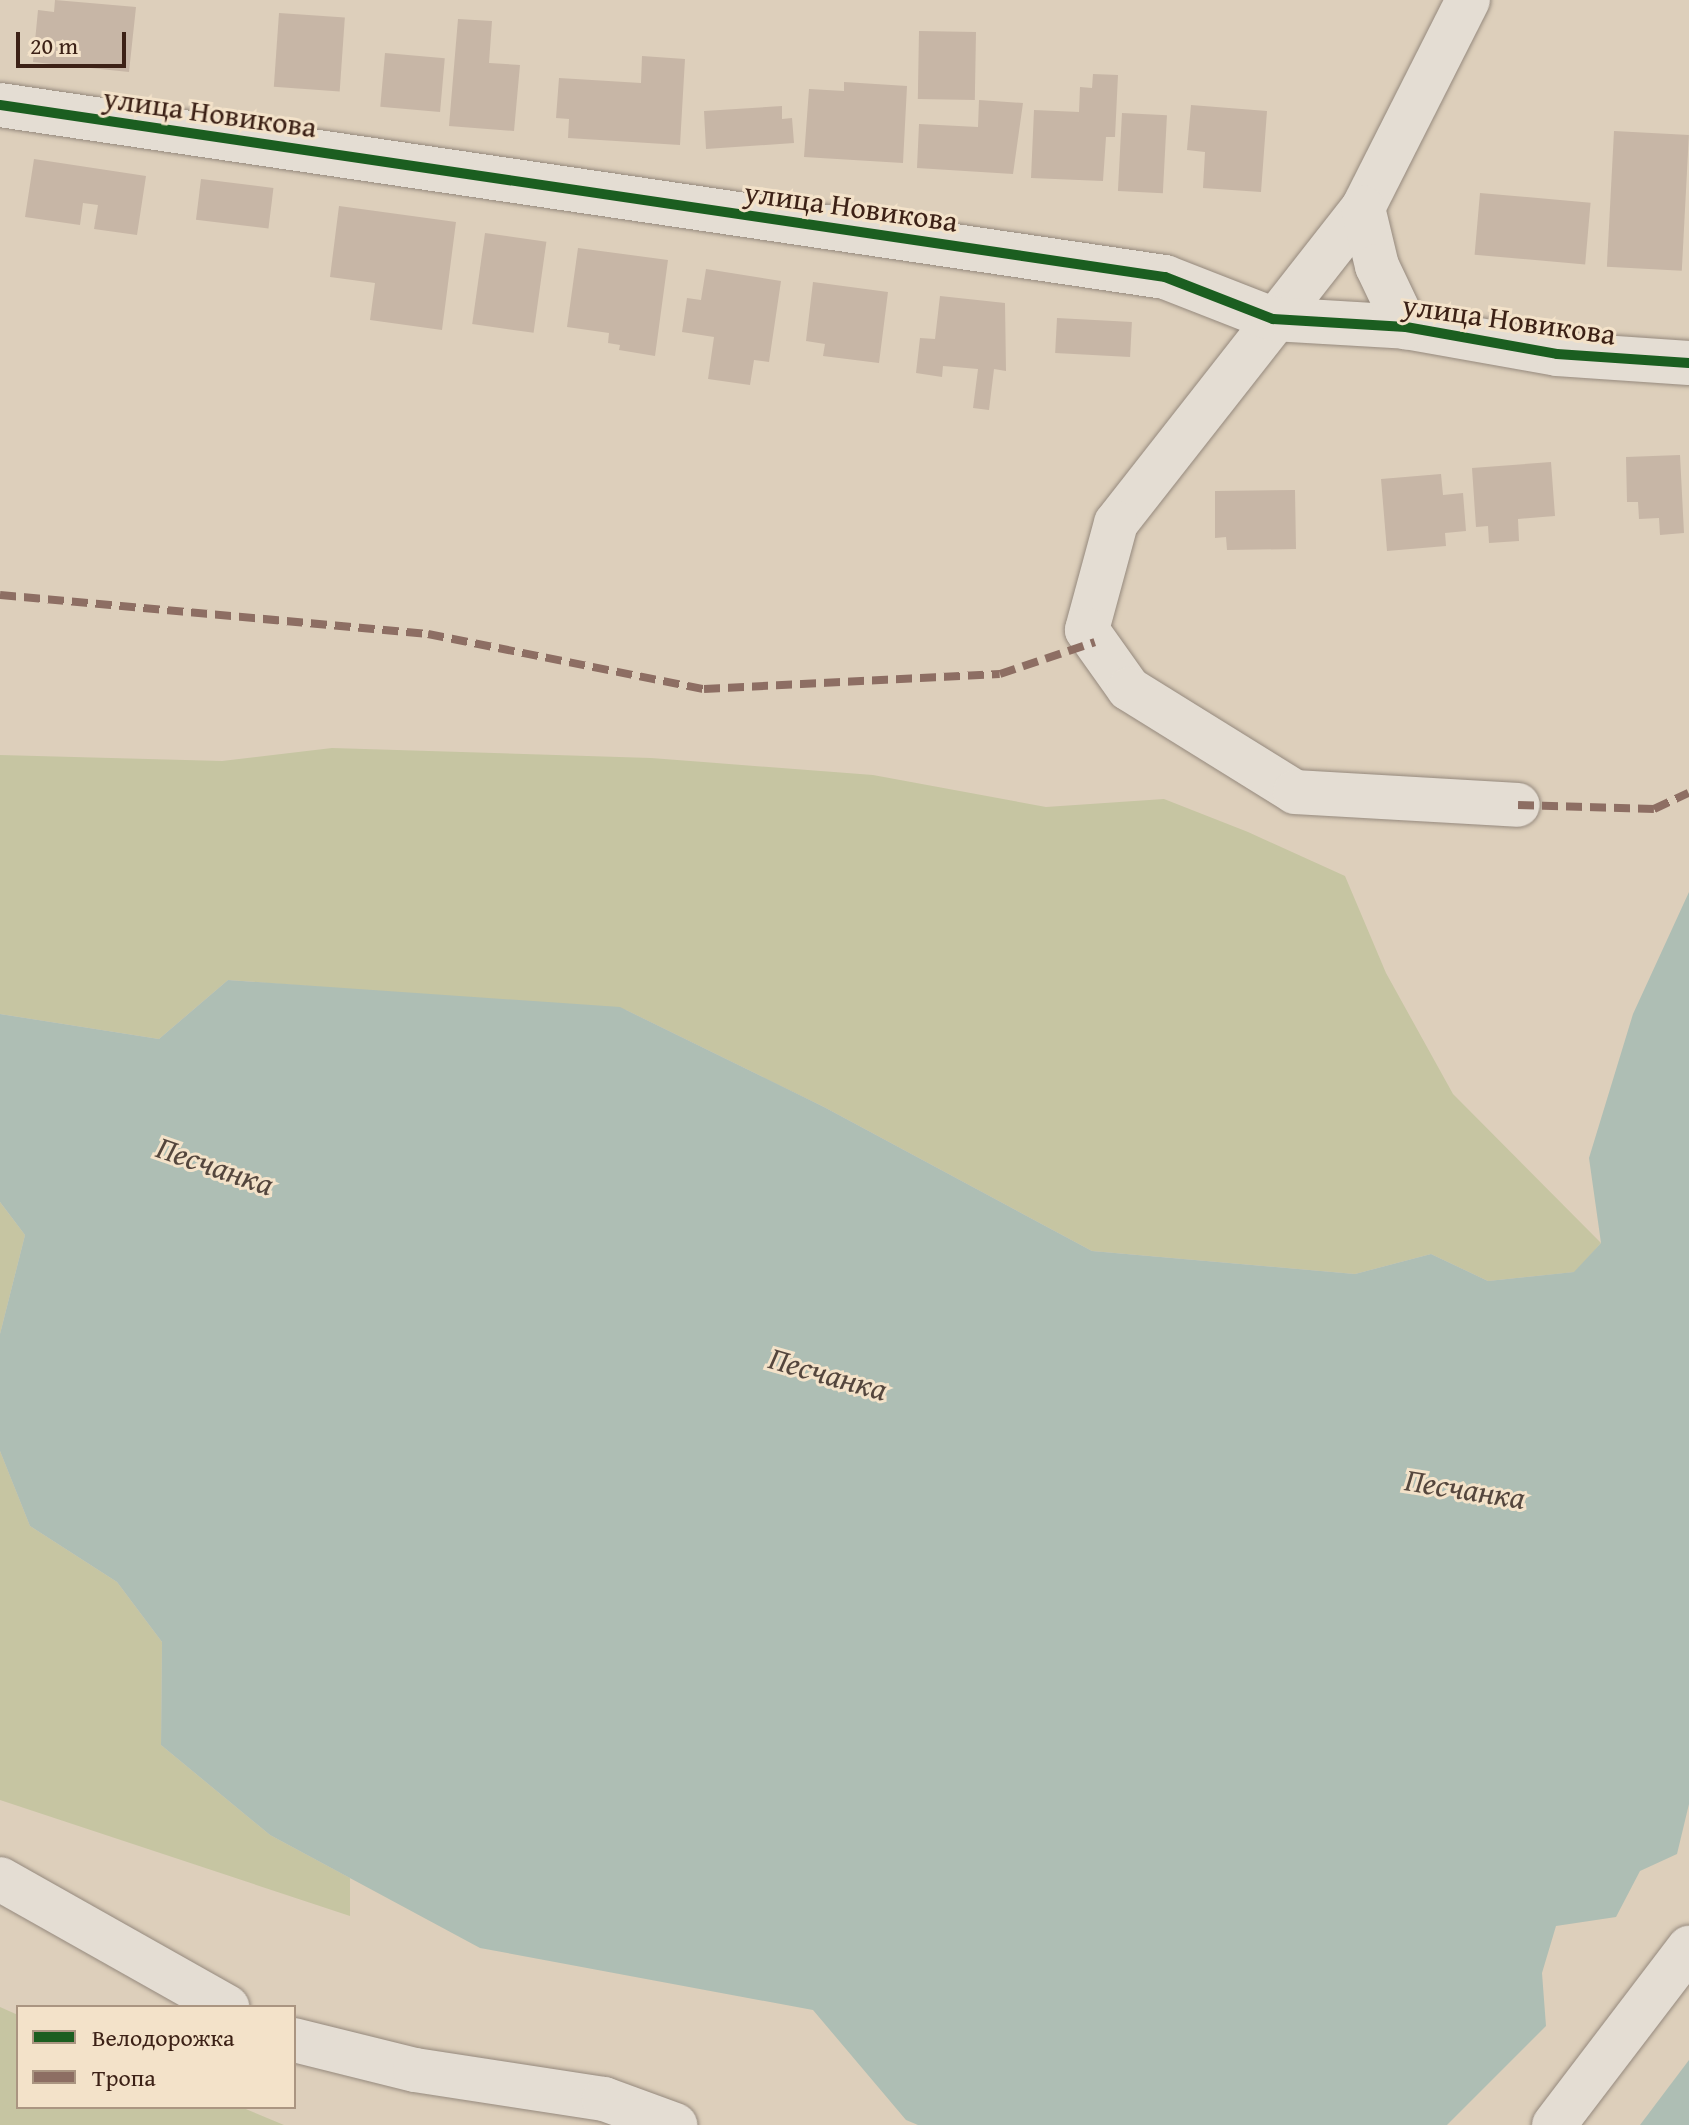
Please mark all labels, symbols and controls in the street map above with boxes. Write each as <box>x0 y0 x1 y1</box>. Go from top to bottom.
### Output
scale bar <box>20 16 130 66</box>
text: 20 m <box>30 28 78 63</box>
street label: улица Новикова <box>101 79 319 145</box>
street label: улица Новикова <box>742 173 960 239</box>
street label: улица Новикова <box>1400 286 1618 352</box>
water label: Песчанка <box>151 1128 279 1204</box>
water label: Песчанка <box>764 1339 892 1409</box>
water label: Песчанка <box>1402 1461 1528 1517</box>
legend <box>16 2005 296 2109</box>
text: Велодорожка <box>92 2020 234 2055</box>
text: Тропа <box>92 2060 156 2095</box>

